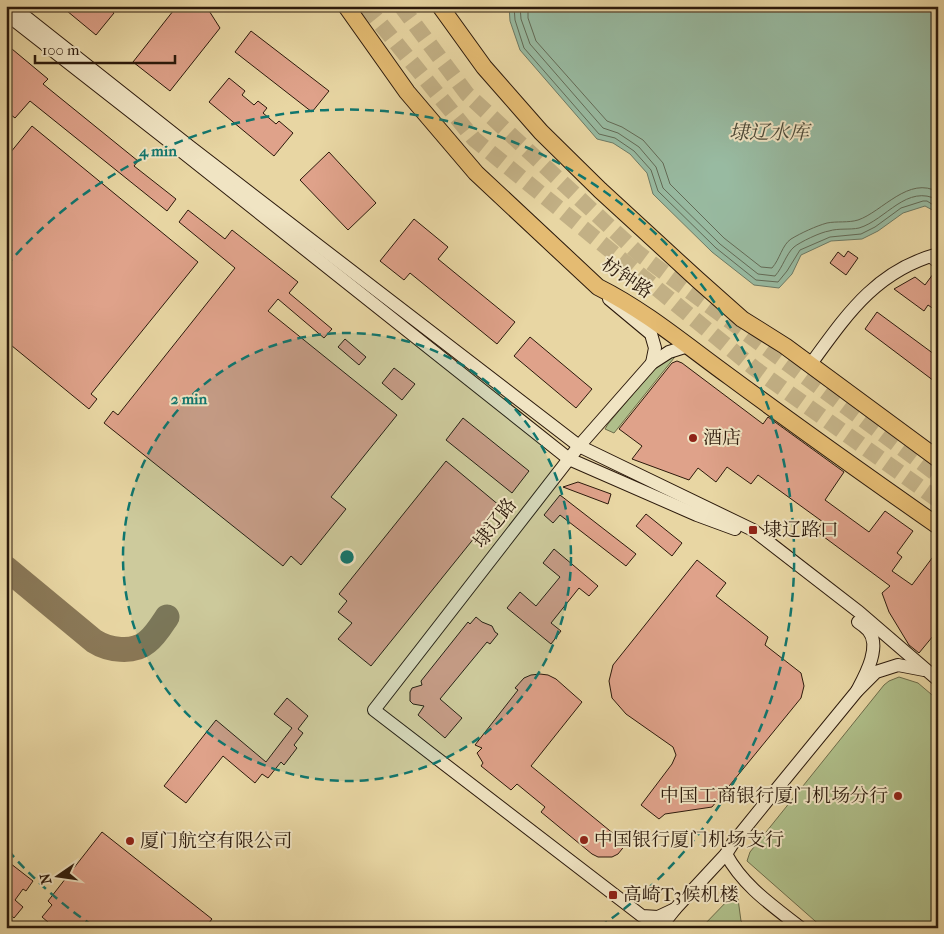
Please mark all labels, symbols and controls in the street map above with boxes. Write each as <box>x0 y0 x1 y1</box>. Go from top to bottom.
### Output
scale bar <box>35 32 175 64</box>
text: 100 m <box>42 41 80 59</box>
water label: 埭辽水库 <box>729 121 812 144</box>
text: 4 min <box>138 142 177 160</box>
street label: 枋钟路 <box>597 253 657 303</box>
text: 2 min <box>171 390 208 408</box>
place label: 酒店 <box>703 427 741 449</box>
marker: 酒店 <box>687 432 699 444</box>
street label: 埭辽路 <box>469 494 521 552</box>
place label: 埭辽路口 <box>763 519 839 541</box>
marker: 埭辽路口 <box>747 524 759 536</box>
centre of rings <box>338 548 356 566</box>
place label: 中国工商银行厦门机场分行 <box>660 785 888 807</box>
marker: 中国工商银行厦门机场分行 <box>892 790 904 802</box>
place label: 中国银行厦门机场支行 <box>594 829 784 851</box>
place label: 厦门航空有限公司 <box>140 830 292 852</box>
marker: 中国银行厦门机场支行 <box>578 834 590 846</box>
marker: 厦门航空有限公司 <box>124 835 136 847</box>
north arrow <box>32 852 82 902</box>
text: N <box>36 871 55 886</box>
place label: 高崎T3候机楼 <box>623 884 739 906</box>
marker: 高崎T3候机楼 <box>607 889 619 901</box>

